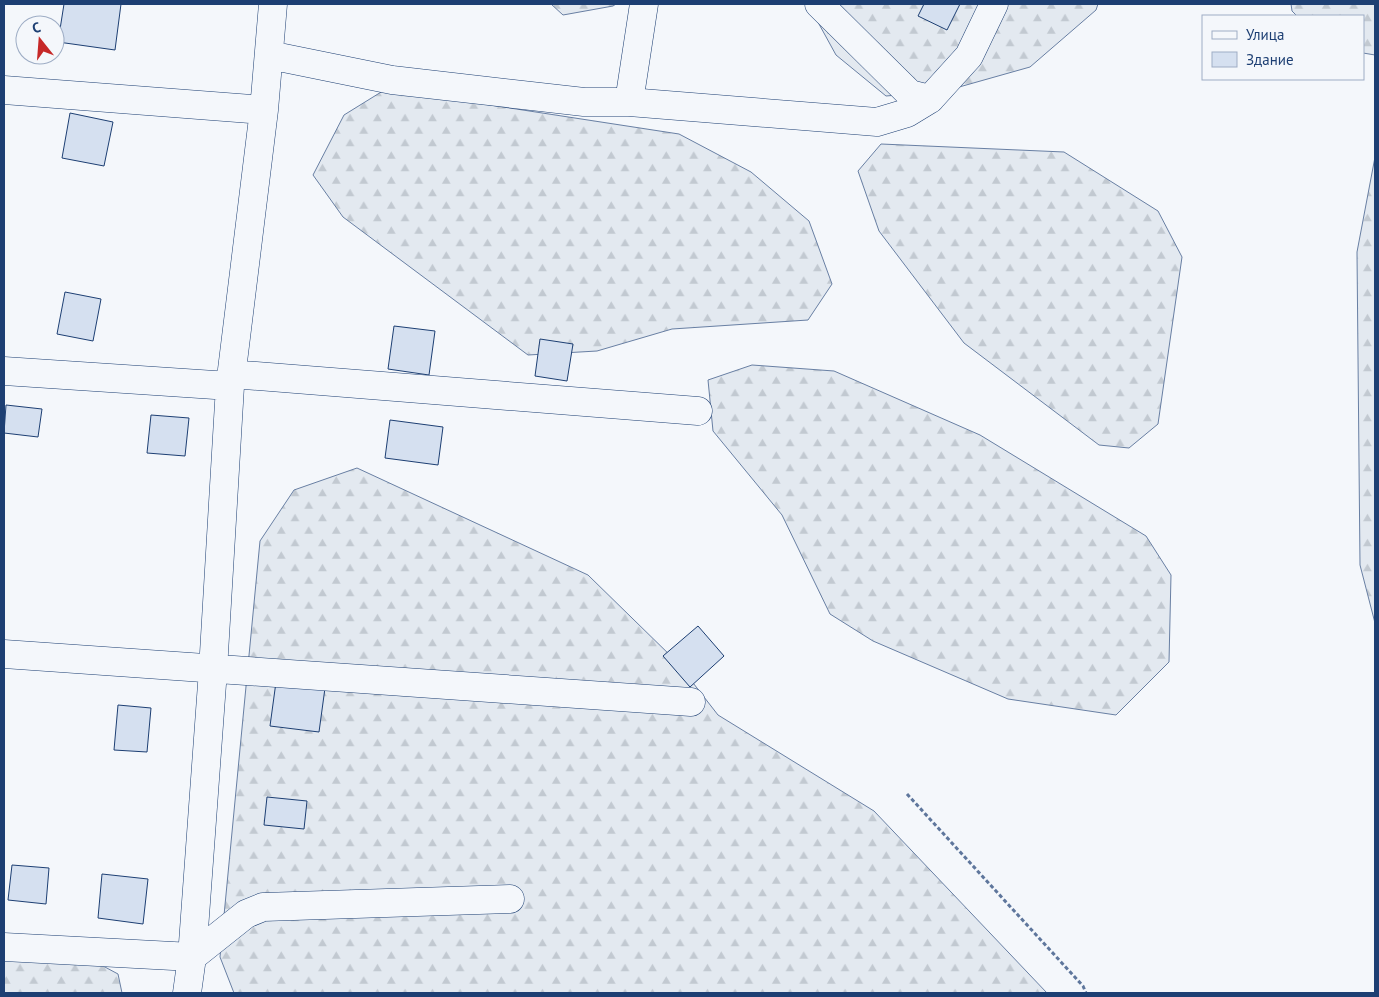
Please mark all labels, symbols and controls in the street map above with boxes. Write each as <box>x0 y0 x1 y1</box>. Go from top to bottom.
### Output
north arrow <box>15 15 65 65</box>
legend <box>1202 15 1364 80</box>
text: С <box>30 18 43 37</box>
text: Улица <box>1246 25 1284 44</box>
text: Здание <box>1246 50 1294 69</box>

